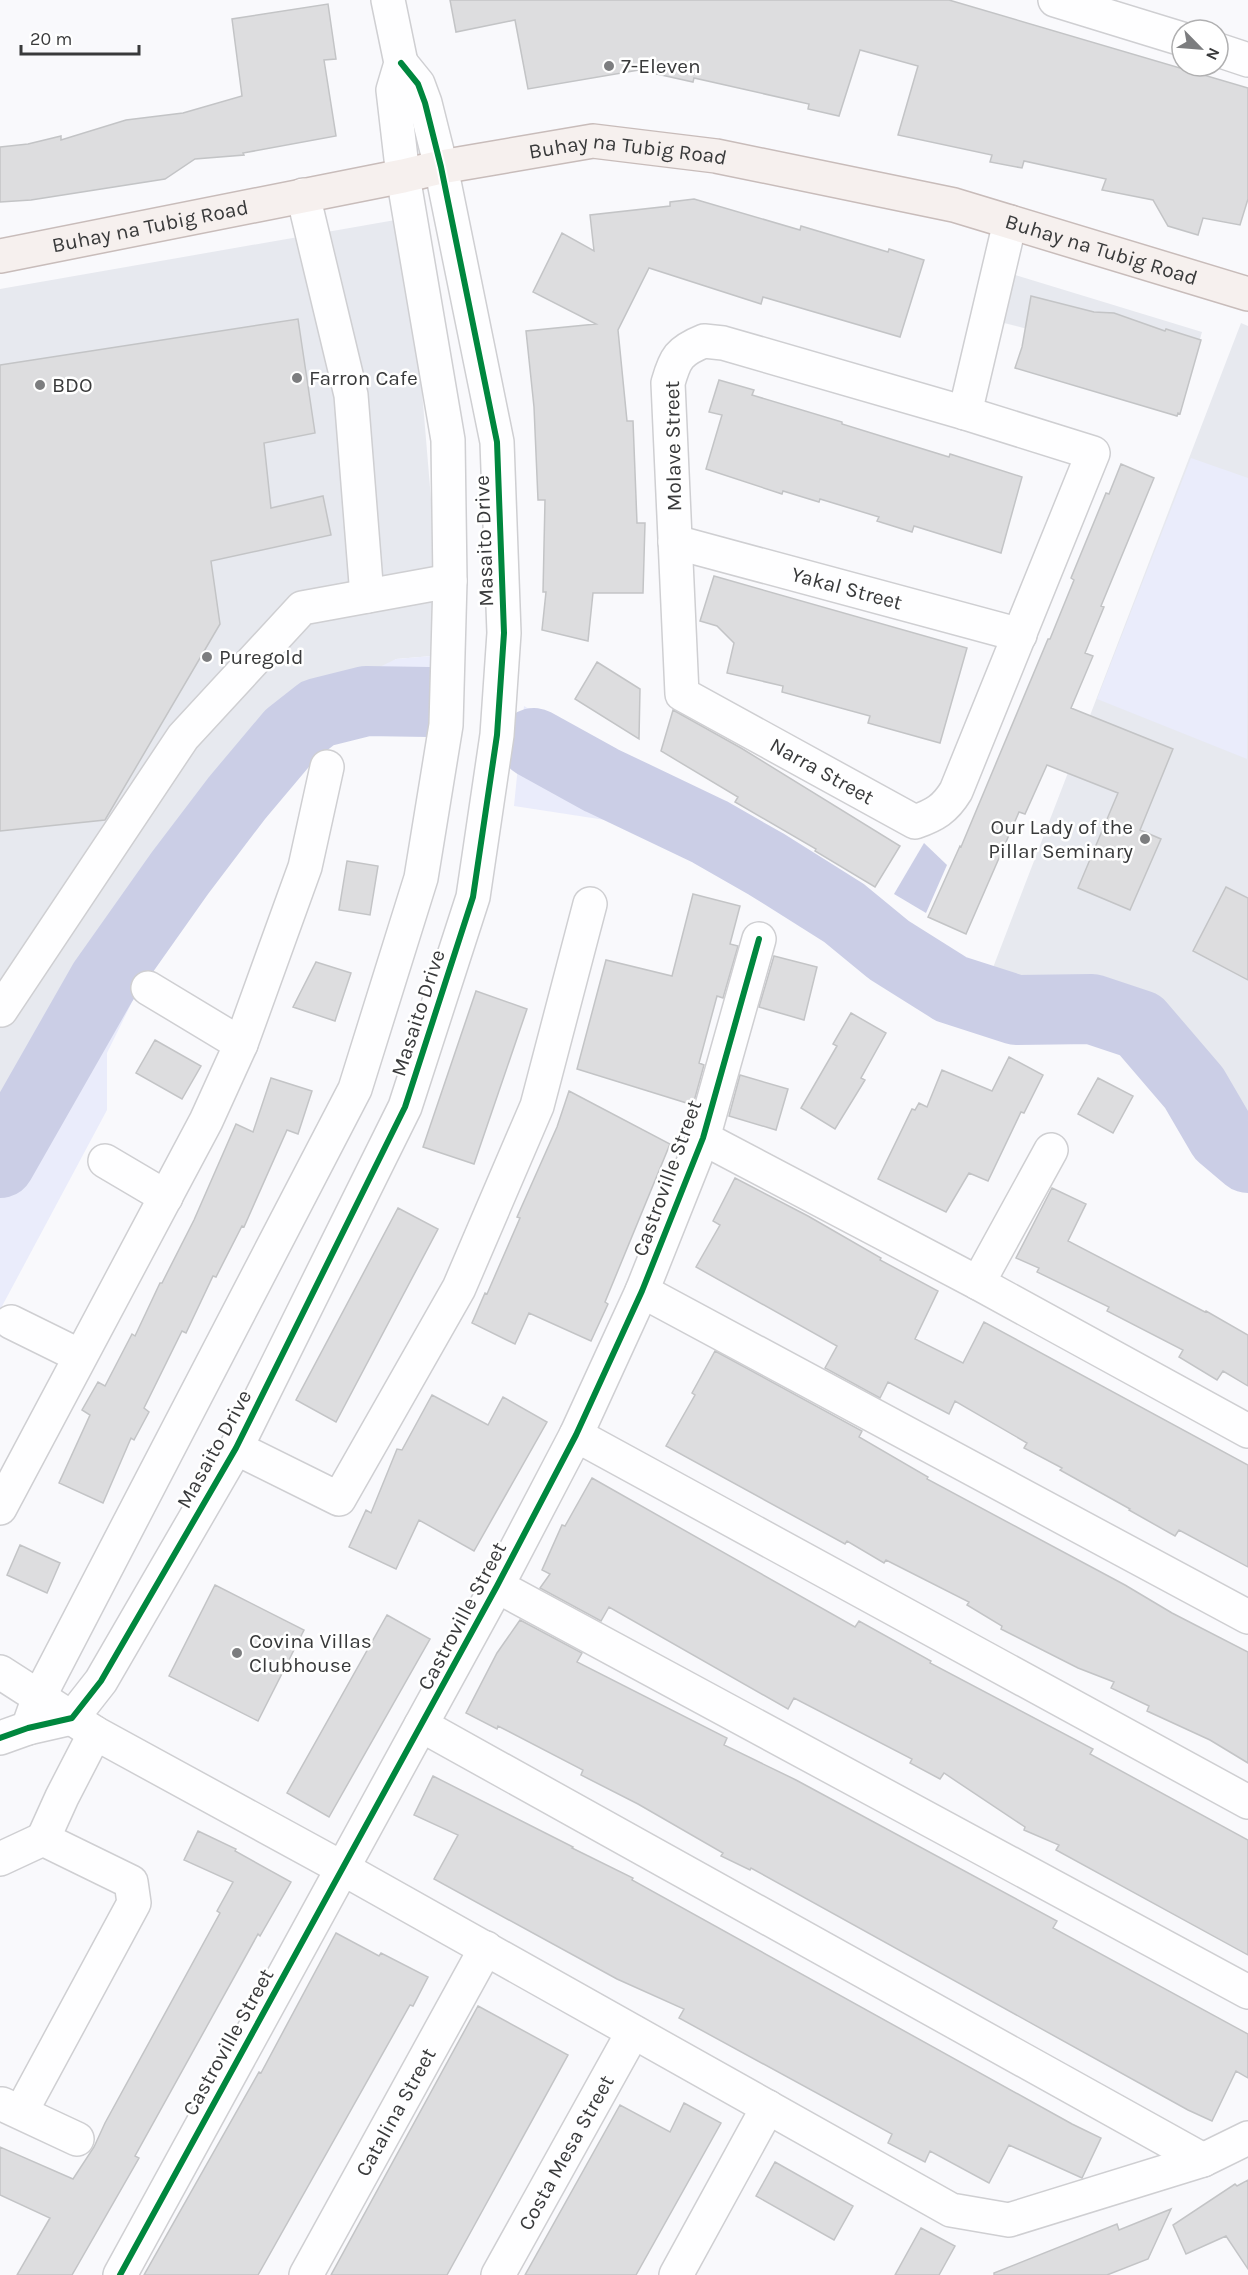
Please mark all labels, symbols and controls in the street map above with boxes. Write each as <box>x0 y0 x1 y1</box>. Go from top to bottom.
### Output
scale bar <box>21 18 140 56</box>
north arrow <box>1170 18 1230 78</box>
text: 20 m <box>30 28 72 50</box>
text: N <box>1202 45 1224 63</box>
place label: 7-Eleven <box>621 54 701 78</box>
marker: 7-Eleven <box>602 59 616 73</box>
street label: Buhay na Tubig Road <box>527 129 729 170</box>
street label: Buhay na Tubig Road <box>50 195 250 257</box>
street label: Buhay na Tubig Road <box>1002 209 1200 290</box>
place label: Farron Cafe <box>309 366 418 390</box>
marker: Farron Cafe <box>290 371 304 385</box>
place label: BDO <box>52 373 92 397</box>
marker: BDO <box>33 378 47 392</box>
street label: Molave Street <box>660 380 686 512</box>
street label: Masaito Drive <box>470 475 498 607</box>
street label: Yakal Street <box>789 562 905 615</box>
place label: Puregold <box>219 645 303 669</box>
marker: Puregold <box>200 650 214 664</box>
street label: Narra Street <box>766 733 878 809</box>
place label: Our Lady of the Pillar Seminary <box>988 815 1133 863</box>
marker: Our Lady of the Pillar Seminary <box>1138 832 1152 846</box>
street label: Masaito Drive <box>386 947 450 1079</box>
street label: Castroville Street <box>628 1097 706 1259</box>
street label: Masaito Drive <box>172 1386 256 1512</box>
street label: Castroville Street <box>413 1538 511 1694</box>
place label: Covina Villas Clubhouse <box>249 1629 372 1677</box>
marker: Covina Villas Clubhouse <box>230 1646 244 1660</box>
street label: Castroville Street <box>178 1964 278 2120</box>
street label: Catalina Street <box>351 2044 441 2180</box>
street label: Costa Mesa Street <box>513 2071 619 2234</box>

